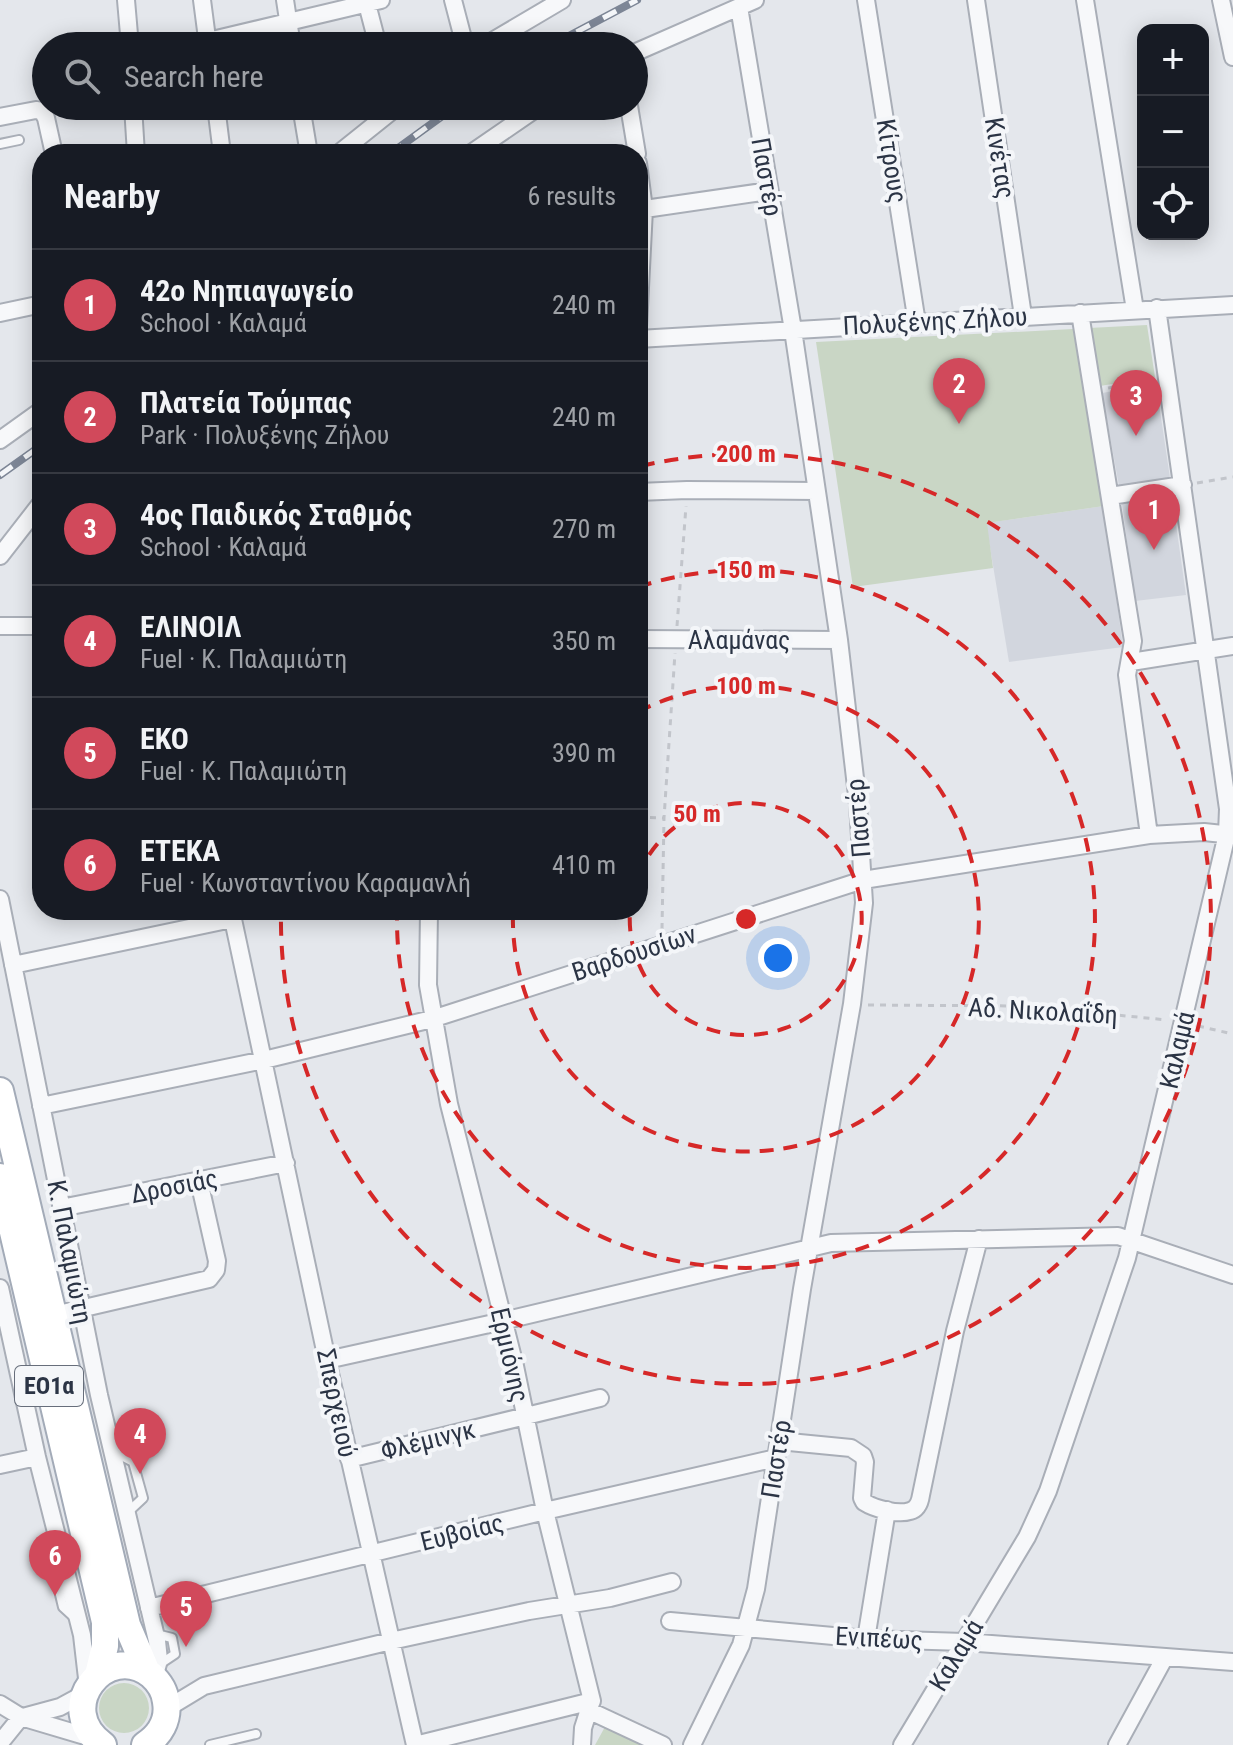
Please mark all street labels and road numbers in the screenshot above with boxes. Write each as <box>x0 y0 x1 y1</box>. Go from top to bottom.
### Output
street label: Κινέτας <box>979 115 1021 201</box>
street label: Κίτρους <box>871 117 913 205</box>
street label: Παστέρ <box>745 135 789 219</box>
street label: Πολυξένης Ζήλου <box>842 301 1028 341</box>
street label: Αλαμάνας <box>688 625 790 655</box>
street label: Παστέρ <box>840 777 876 859</box>
street label: Βαρδουσίων <box>568 919 700 987</box>
street label: Αδ. Νικολαΐδη <box>967 992 1119 1030</box>
street label: Καλαμά <box>1154 1008 1200 1091</box>
street label: Δροσιάς <box>128 1163 220 1209</box>
street label: Κ. Παλαμιώτη <box>41 1178 99 1326</box>
street label: Ερμιόνης <box>485 1305 535 1405</box>
street label: Σπερχειού <box>311 1346 363 1460</box>
road number: ΕΟ1α <box>15 1366 83 1406</box>
street label: Φλέμινγκ <box>378 1414 478 1466</box>
street label: Παστέρ <box>755 1417 797 1501</box>
street label: Ευβοίας <box>417 1507 507 1557</box>
street label: Καλαμά <box>923 1614 989 1696</box>
street label: Ενιπέως <box>834 1621 924 1655</box>

